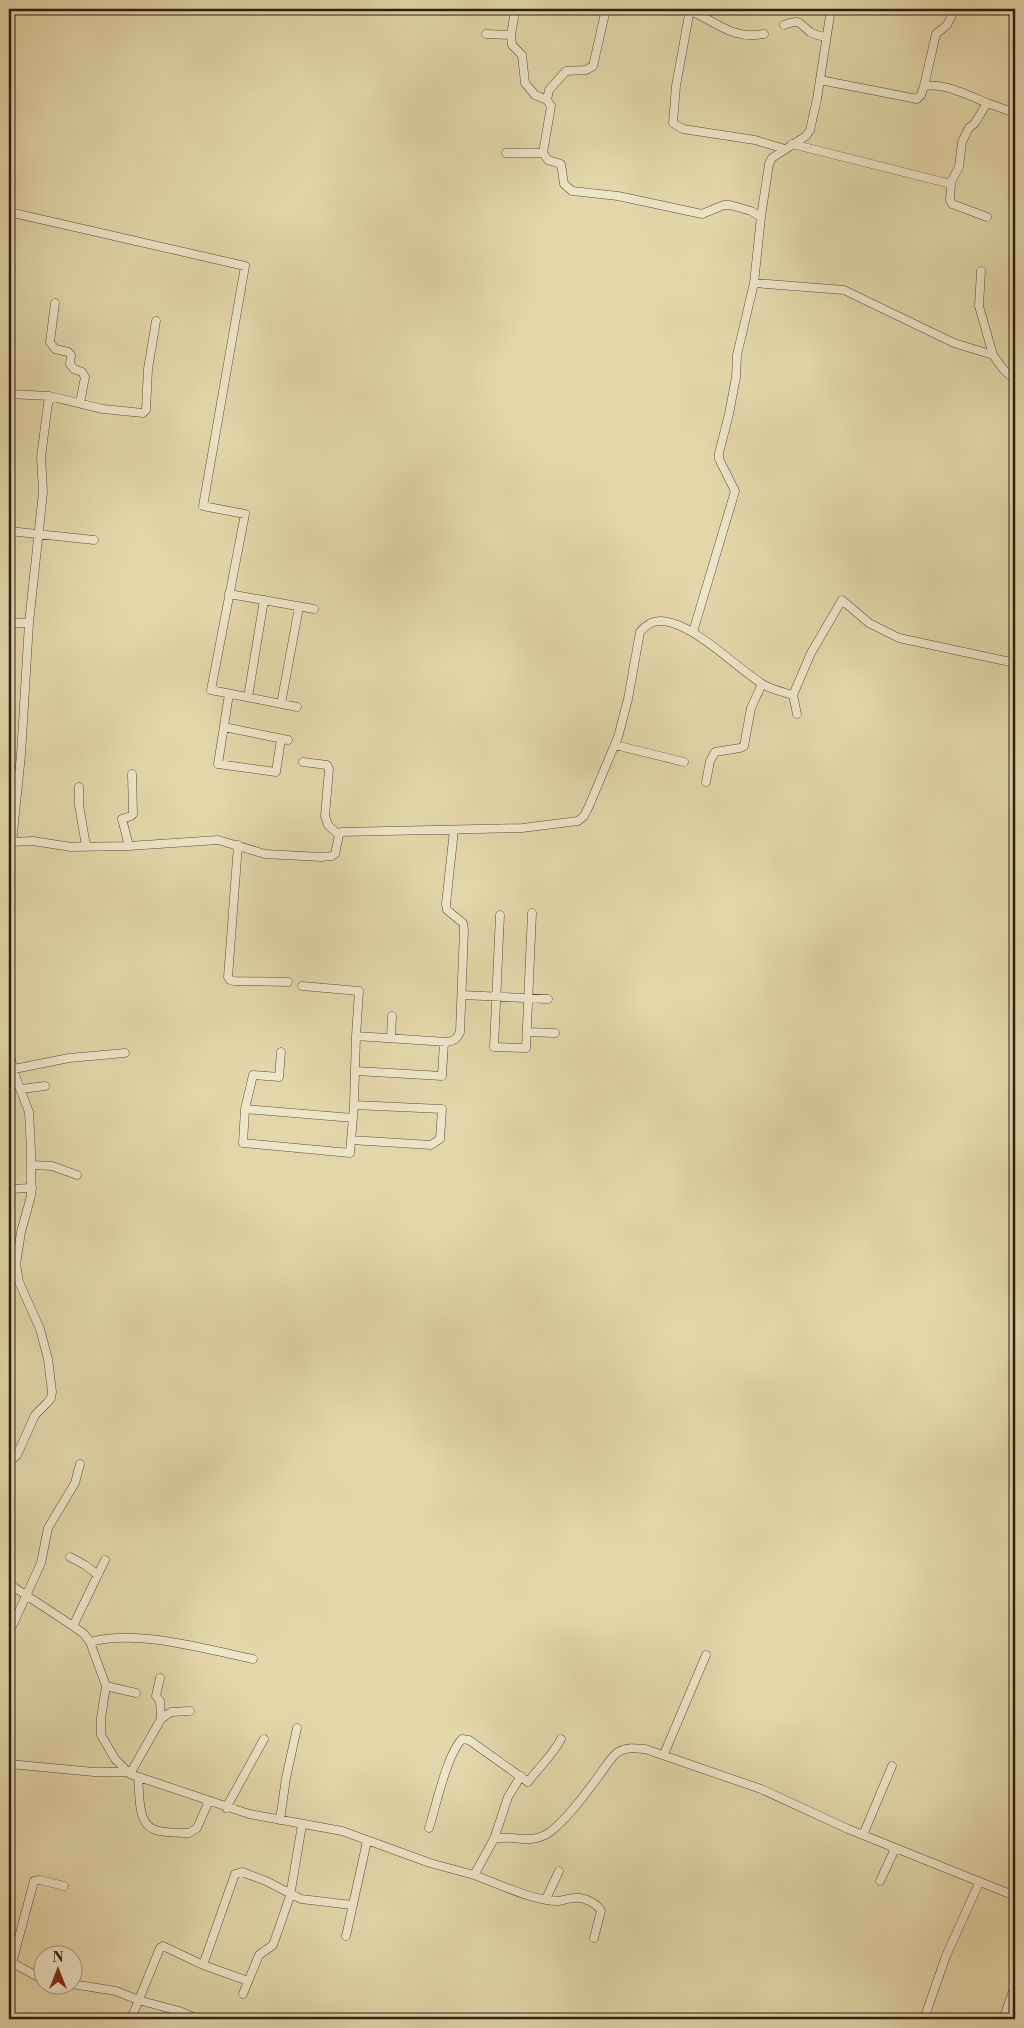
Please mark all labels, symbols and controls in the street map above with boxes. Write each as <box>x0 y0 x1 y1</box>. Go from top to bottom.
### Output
north arrow <box>32 1946 82 1996</box>
text: N <box>52 1949 64 1967</box>

